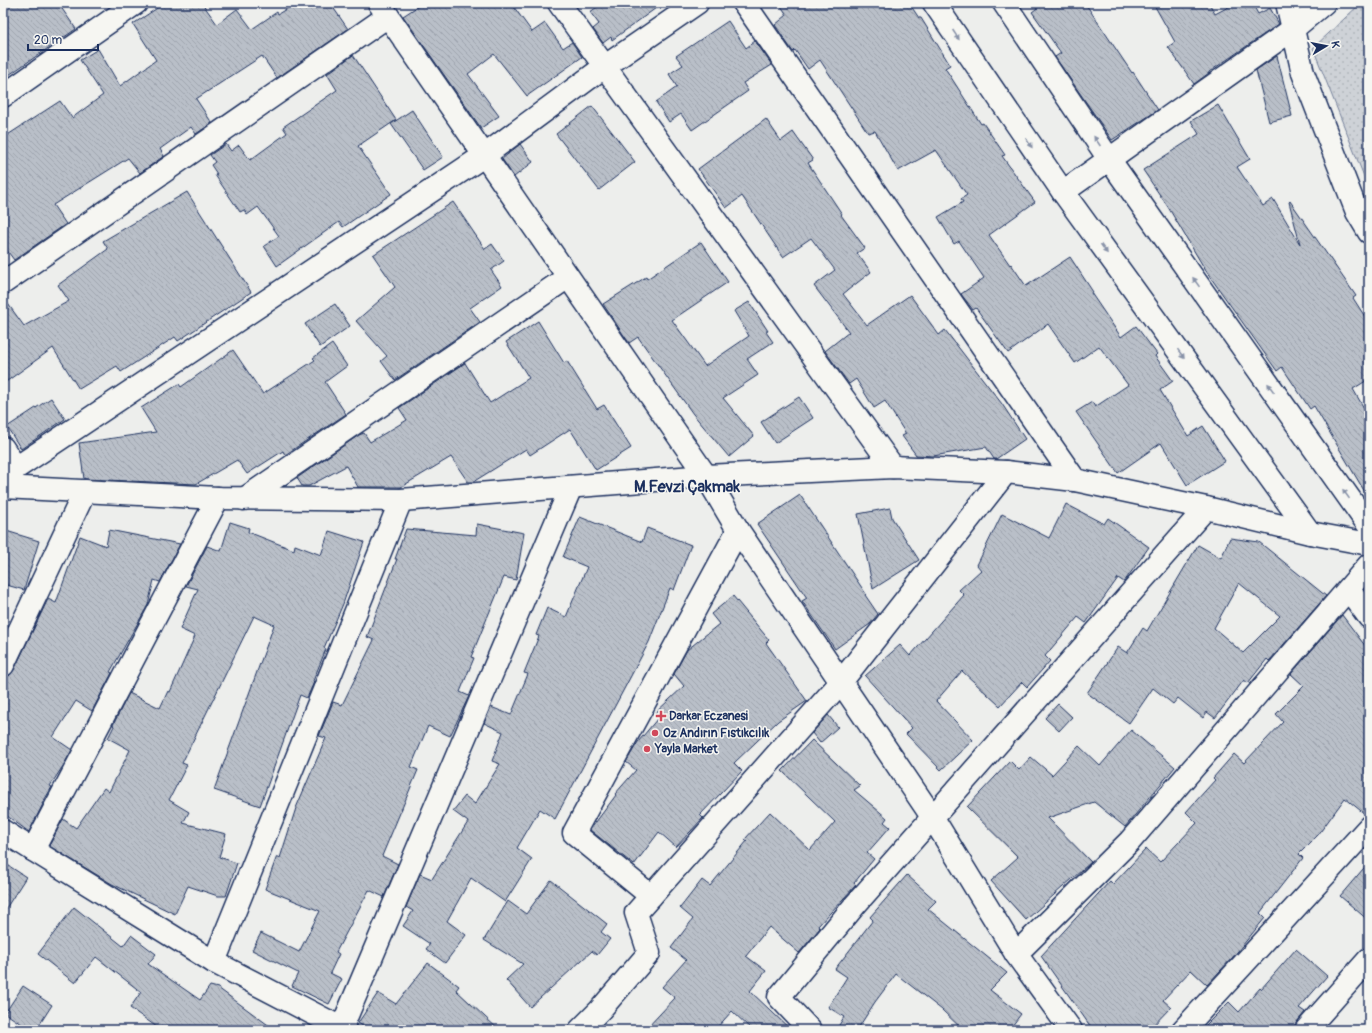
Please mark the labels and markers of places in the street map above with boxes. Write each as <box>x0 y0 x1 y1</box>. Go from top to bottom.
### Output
place label: Darkar Eczanesi <box>669 709 748 724</box>
marker: Darkar Eczanesi <box>656 711 666 721</box>
place label: Oz Andırın Fıstıkcılık <box>663 726 770 741</box>
marker: Oz Andırın Fıstıkcılık <box>650 728 660 738</box>
place label: Yayla Market <box>654 742 719 757</box>
marker: Yayla Market <box>642 744 652 754</box>

